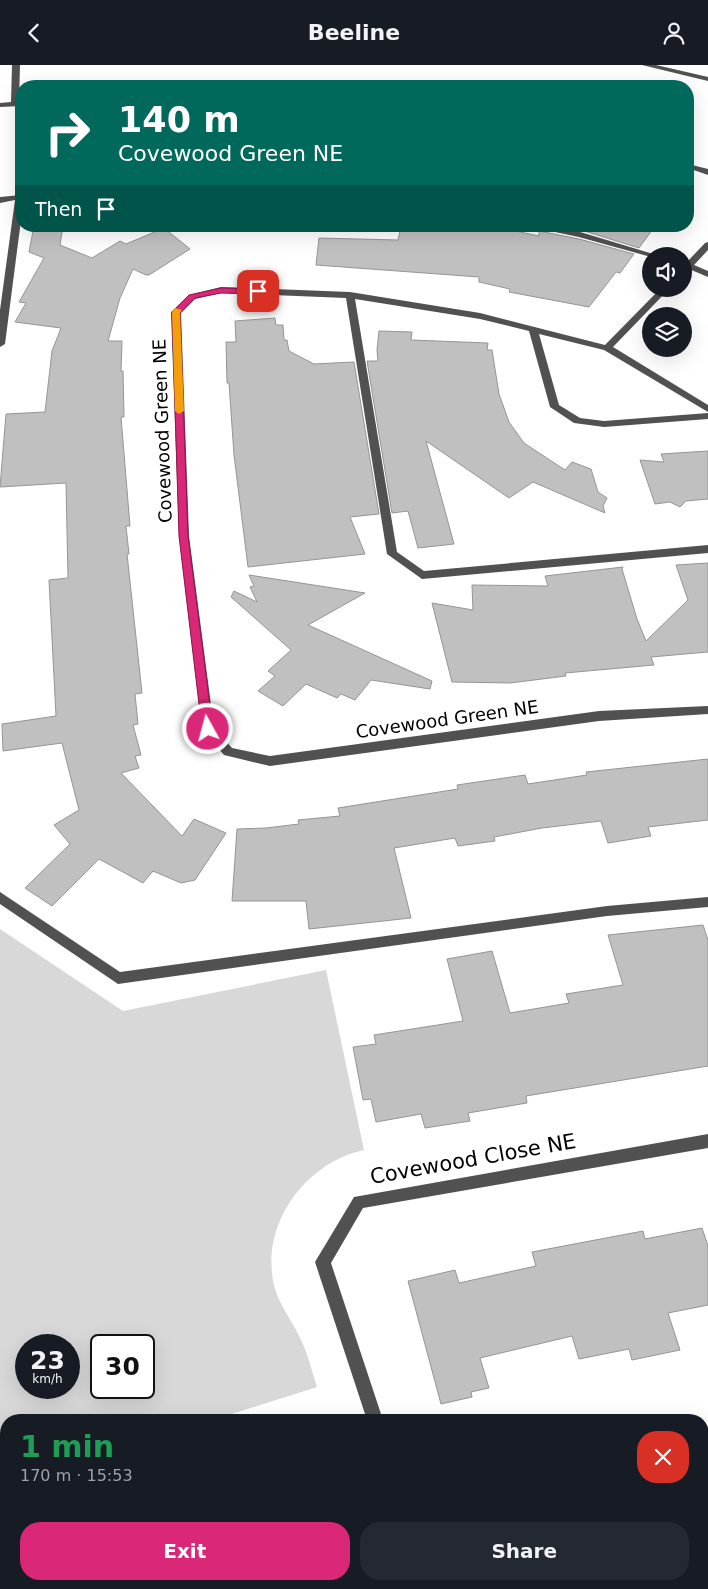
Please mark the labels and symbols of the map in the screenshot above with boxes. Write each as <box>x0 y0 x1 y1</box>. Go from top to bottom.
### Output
pin <box>237 270 279 312</box>
street label: Covewood Green NE <box>148 339 176 523</box>
street label: Covewood Green NE <box>354 696 540 742</box>
position arrow <box>181 702 233 754</box>
street label: Covewood Close NE <box>368 1129 578 1189</box>
speed limit sign: 30 <box>90 1334 155 1399</box>

